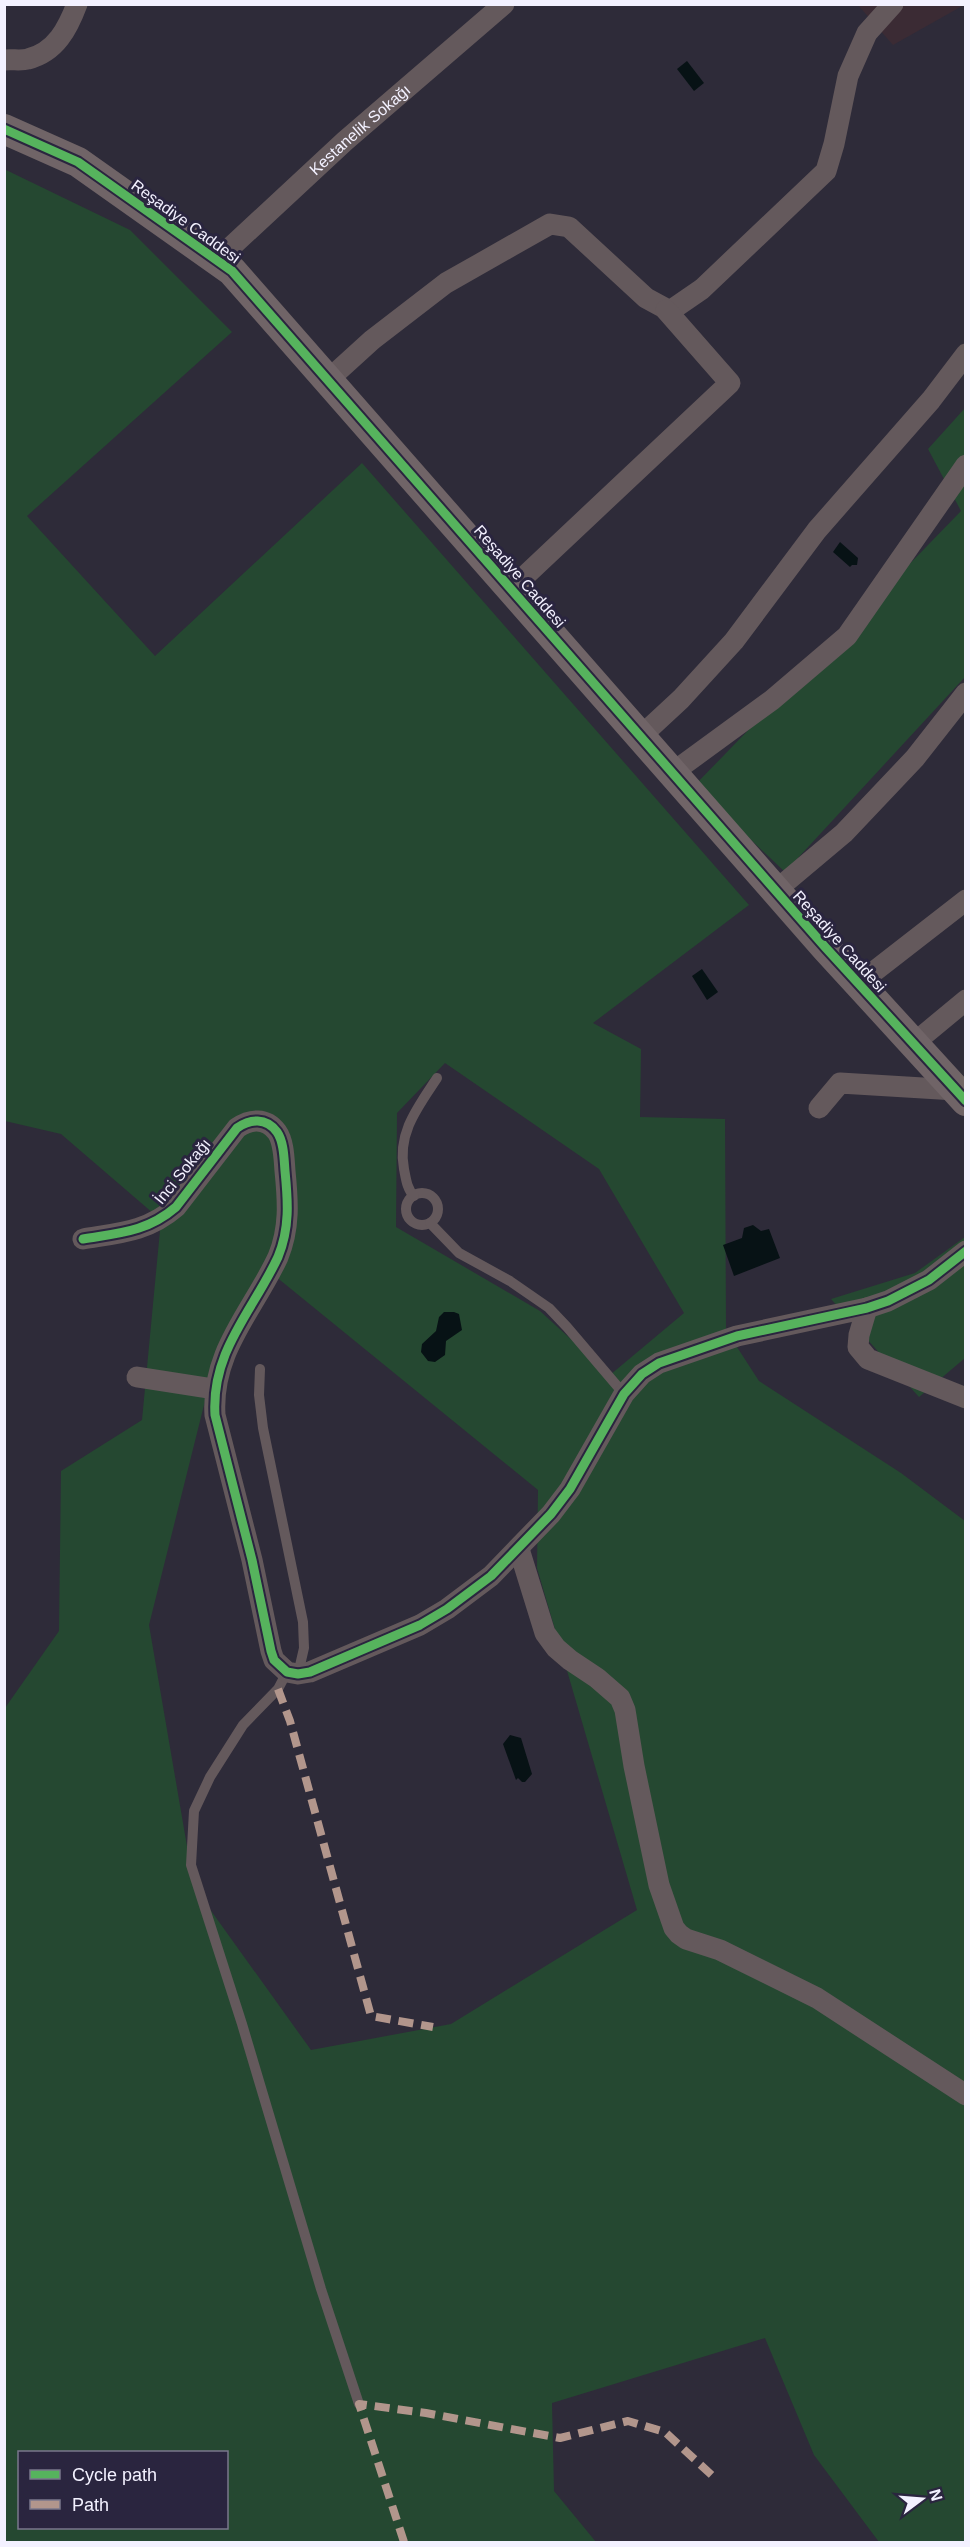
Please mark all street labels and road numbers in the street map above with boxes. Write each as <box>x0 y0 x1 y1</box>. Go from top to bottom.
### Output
street label: Kestanelik Sokağı <box>306 81 414 179</box>
street label: Reşadiye Caddesi <box>128 176 243 266</box>
street label: Reşadiye Caddesi <box>471 522 569 631</box>
street label: Reşadiye Caddesi <box>790 887 889 995</box>
street label: İnci Sokağı <box>150 1135 214 1207</box>

